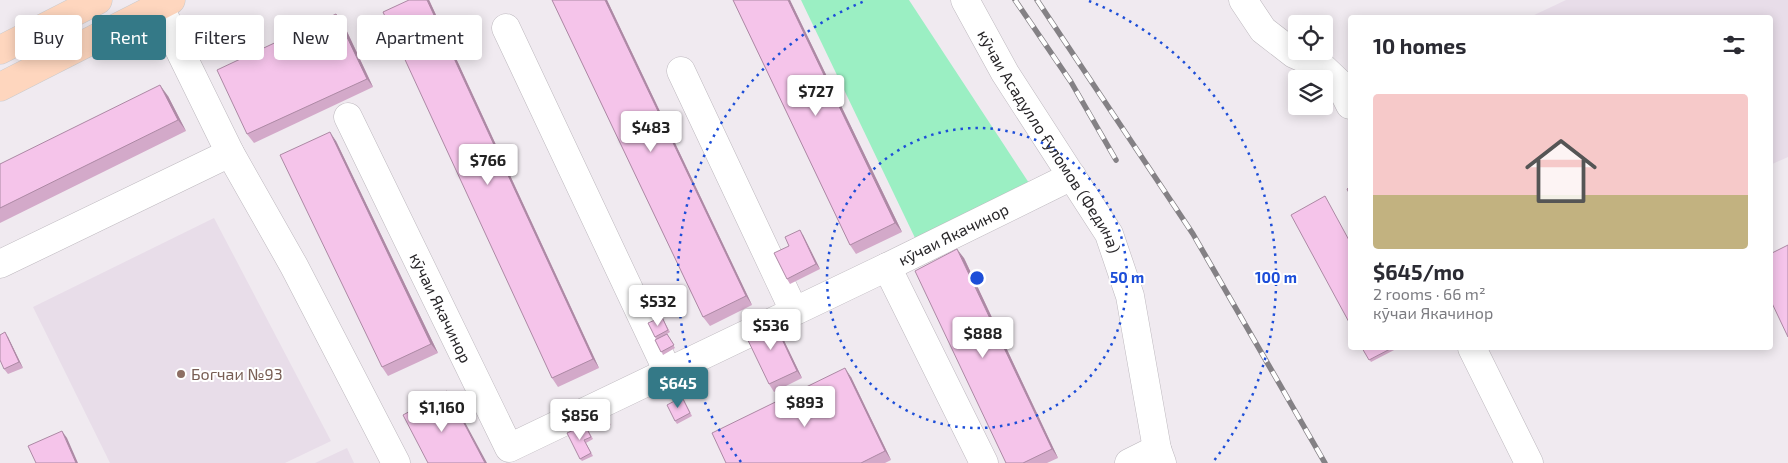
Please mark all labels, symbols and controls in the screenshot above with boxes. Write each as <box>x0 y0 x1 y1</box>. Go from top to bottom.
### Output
chip: Buy <box>15 15 82 60</box>
chip: Rent <box>92 15 166 60</box>
chip: Filters <box>176 15 264 60</box>
chip: New <box>274 15 347 60</box>
chip: Apartment <box>357 15 482 60</box>
map controls <box>1288 15 1333 115</box>
button: locate <box>1288 15 1333 60</box>
street label: кӯчаи Асадулло Ғуломов (Федина) <box>974 26 1125 255</box>
icon: filters <box>1720 31 1748 59</box>
text: 10 homes <box>1373 33 1466 58</box>
button: layers <box>1288 70 1333 115</box>
pin: $727 <box>786 74 846 117</box>
text: $727 <box>798 81 834 100</box>
pin: $483 <box>621 110 681 153</box>
text: $483 <box>632 117 670 136</box>
icon: home <box>1516 126 1606 216</box>
pin: $766 <box>458 144 518 186</box>
text: $766 <box>470 150 506 169</box>
street label: кӯчаи Якачинор <box>895 199 1011 269</box>
street label: кӯчаи Якачинор <box>406 249 476 366</box>
text: $645/mo <box>1373 259 1464 284</box>
text: 50 m <box>1110 268 1144 286</box>
text: 100 m <box>1255 268 1297 286</box>
centre of rings <box>968 269 986 287</box>
pin: $532 <box>628 284 688 327</box>
text: 2 rooms · 66 m² <box>1373 284 1486 303</box>
text: $532 <box>640 291 676 310</box>
text: кӯчаи Якачинор <box>1373 303 1493 322</box>
pin: $536 <box>741 308 801 351</box>
text: $536 <box>753 315 789 334</box>
pin: $888 <box>953 316 1013 359</box>
text: $888 <box>963 323 1003 342</box>
place label: Богчаи №93 <box>191 364 283 383</box>
pin: $645 <box>648 366 708 409</box>
marker: Богчаи №93 <box>175 368 187 380</box>
text: $645 <box>659 373 697 392</box>
pin: $893 <box>775 386 835 428</box>
pin: $1,160 <box>401 390 483 433</box>
text: $893 <box>786 392 824 411</box>
text: $1,160 <box>419 397 465 416</box>
pin: $856 <box>550 398 610 441</box>
text: $856 <box>561 405 599 424</box>

